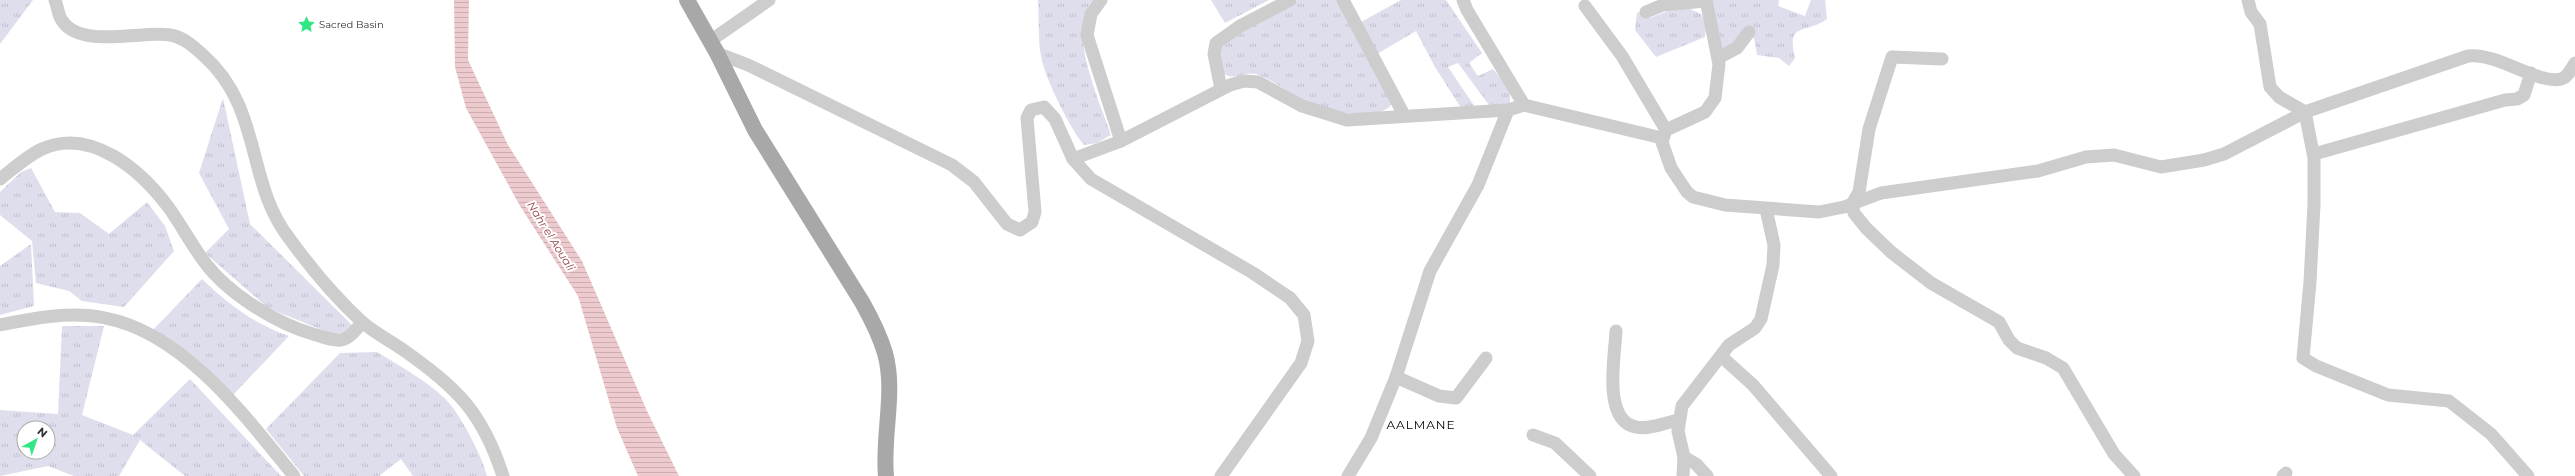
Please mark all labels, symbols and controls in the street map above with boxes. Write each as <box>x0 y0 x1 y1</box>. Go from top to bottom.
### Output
place icon: Sacred Basin <box>296 14 316 34</box>
place label: Sacred Basin <box>319 18 384 31</box>
water label: Nahr el Aouali <box>524 199 578 273</box>
district label: AALMANE <box>1386 417 1456 432</box>
north arrow <box>16 420 56 460</box>
text: N <box>35 424 50 441</box>

